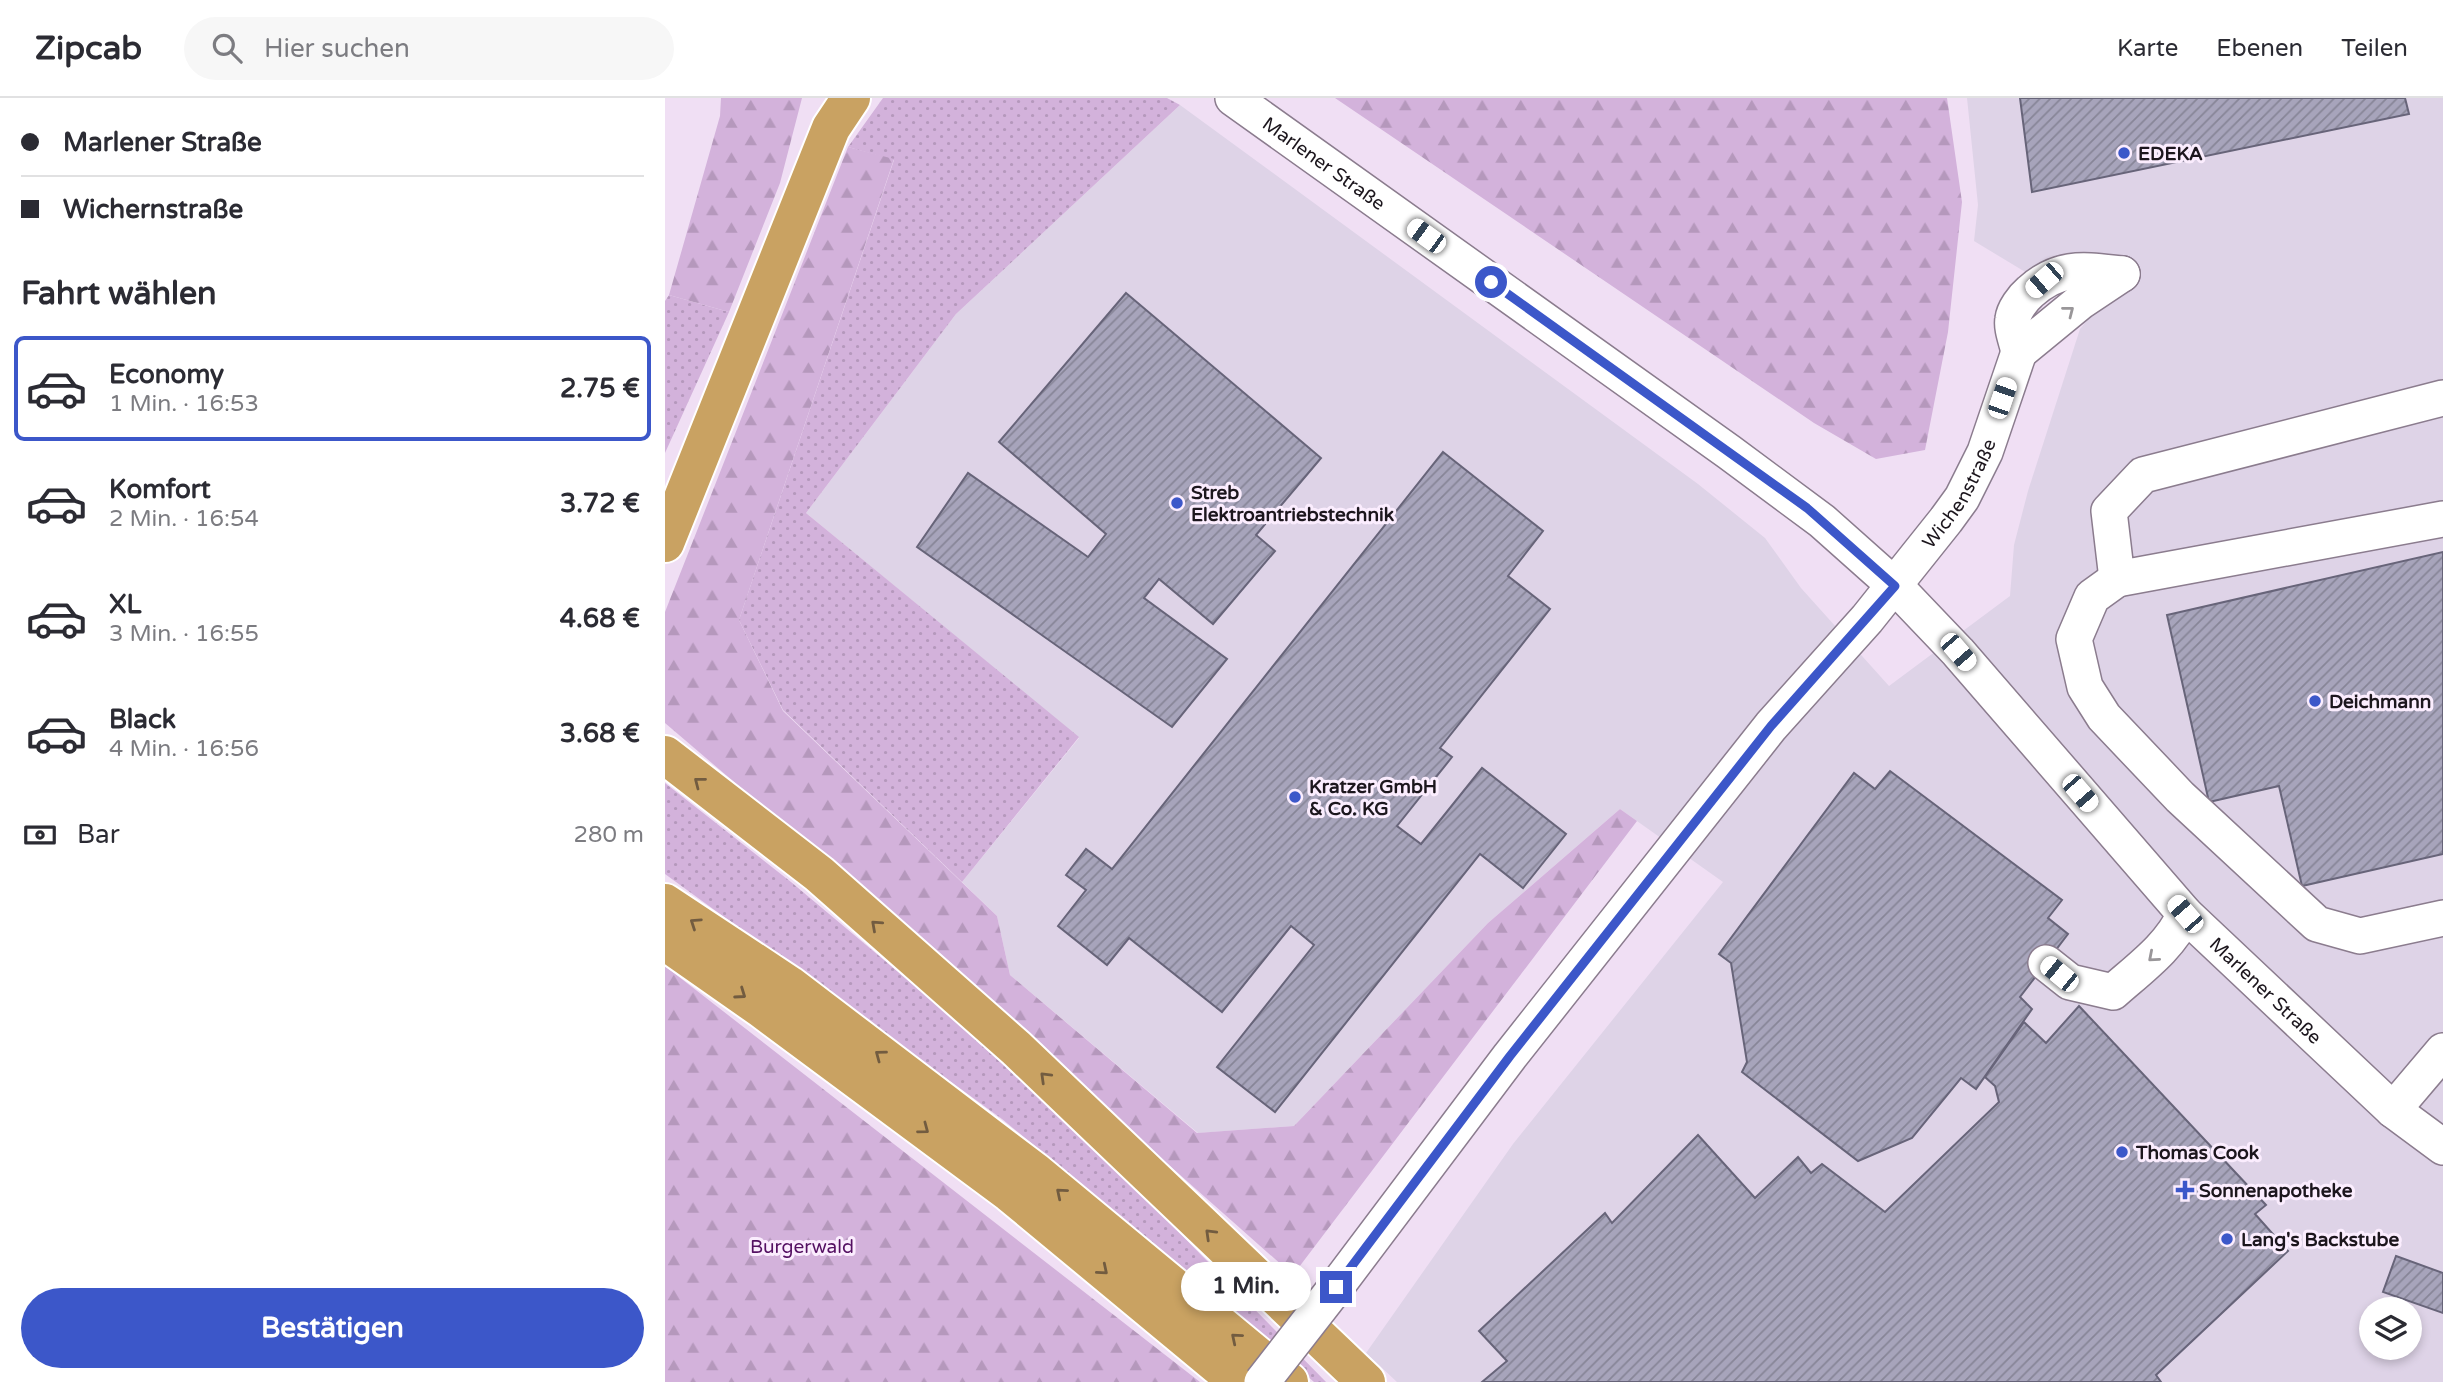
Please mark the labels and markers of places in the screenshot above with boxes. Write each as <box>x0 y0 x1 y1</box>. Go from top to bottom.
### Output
place label: EDEKA <box>2138 143 2203 165</box>
marker: EDEKA <box>2116 145 2132 161</box>
place label: Streb Elektroantriebstechnik <box>1191 482 1395 526</box>
marker: Streb Elektroantriebstechnik <box>1169 495 1185 511</box>
place label: Deichmann <box>2329 691 2431 713</box>
marker: Deichmann <box>2307 693 2323 709</box>
place label: Kratzer GmbH & Co. KG <box>1309 776 1437 820</box>
marker: Kratzer GmbH & Co. KG <box>1287 789 1303 805</box>
place label: Thomas Cook <box>2135 1142 2260 1164</box>
marker: Thomas Cook <box>2114 1144 2130 1160</box>
place label: Sonnenapotheke <box>2199 1180 2353 1203</box>
marker: Sonnenapotheke <box>2177 1182 2193 1198</box>
place label: Lang's Backstube <box>2241 1229 2400 1252</box>
marker: Lang's Backstube <box>2219 1231 2235 1247</box>

